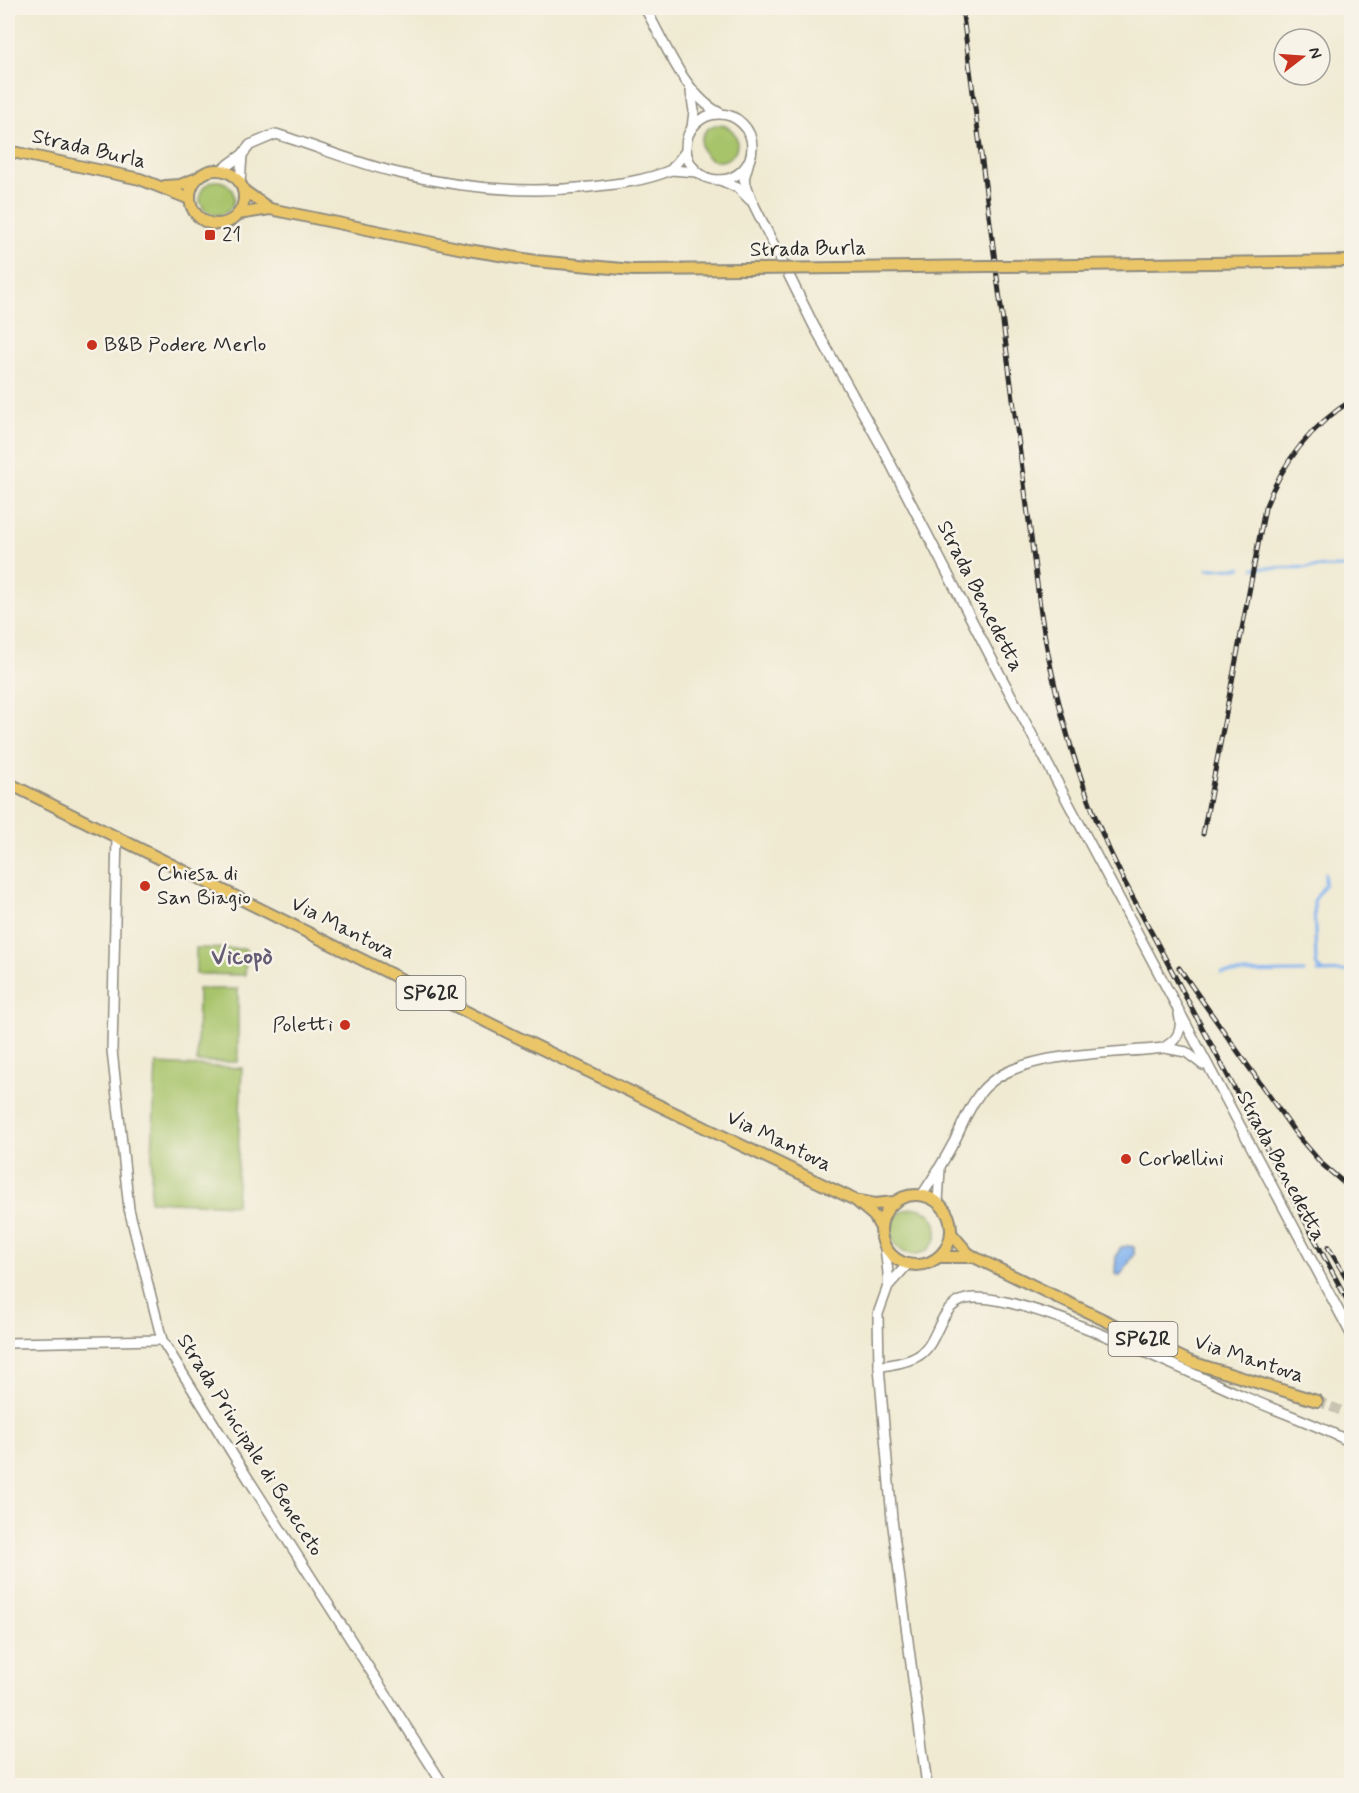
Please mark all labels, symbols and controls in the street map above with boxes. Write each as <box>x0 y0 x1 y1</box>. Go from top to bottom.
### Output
north arrow <box>1272 27 1332 87</box>
text: N <box>1303 45 1327 61</box>
street label: Strada Burla <box>29 122 149 176</box>
place label: 21 <box>222 221 241 249</box>
marker: 21 <box>203 228 217 242</box>
street label: Strada Burla <box>750 234 866 264</box>
place label: B&B Podere Merlo <box>104 331 266 359</box>
marker: B&B Podere Merlo <box>85 338 99 352</box>
street label: Strada Benedetta <box>930 516 1030 676</box>
place label: Chiesa di San Biagio <box>157 860 251 912</box>
marker: Chiesa di San Biagio <box>138 879 152 893</box>
street label: Via Mantova <box>286 890 400 966</box>
district label: Vicopò <box>211 942 273 973</box>
road number: SP62R <box>396 976 466 1010</box>
place label: Poletti <box>272 1011 333 1039</box>
marker: Poletti <box>338 1018 352 1032</box>
street label: Strada Benedetta <box>1230 1086 1332 1246</box>
street label: Via Mantova <box>722 1103 836 1179</box>
place label: Corbellini <box>1138 1145 1224 1173</box>
marker: Corbellini <box>1119 1152 1133 1166</box>
road number: SP62R <box>1108 1322 1178 1356</box>
street label: Via Mantova <box>1191 1328 1307 1390</box>
street label: Strada Principale di Beneceto <box>170 1329 330 1561</box>

